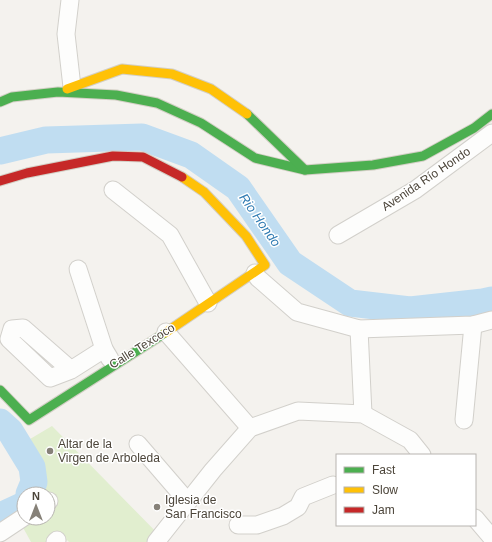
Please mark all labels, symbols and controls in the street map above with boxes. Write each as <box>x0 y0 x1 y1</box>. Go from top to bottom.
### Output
street label: Avenida Río Hondo <box>379 144 473 214</box>
water label: Rio Hondo <box>236 191 284 249</box>
street label: Calle Texcoco <box>107 320 178 372</box>
place label: Altar de la Virgen de Arboleda <box>58 437 160 465</box>
marker: Altar de la Virgen de Arboleda <box>45 446 55 456</box>
legend <box>336 454 476 526</box>
text: Fast <box>372 463 396 477</box>
text: Slow <box>372 483 398 497</box>
north arrow <box>16 486 56 526</box>
text: N <box>32 490 40 502</box>
place label: Iglesia de San Francisco <box>165 493 242 521</box>
marker: Iglesia de San Francisco <box>152 502 162 512</box>
text: Jam <box>372 503 395 517</box>

